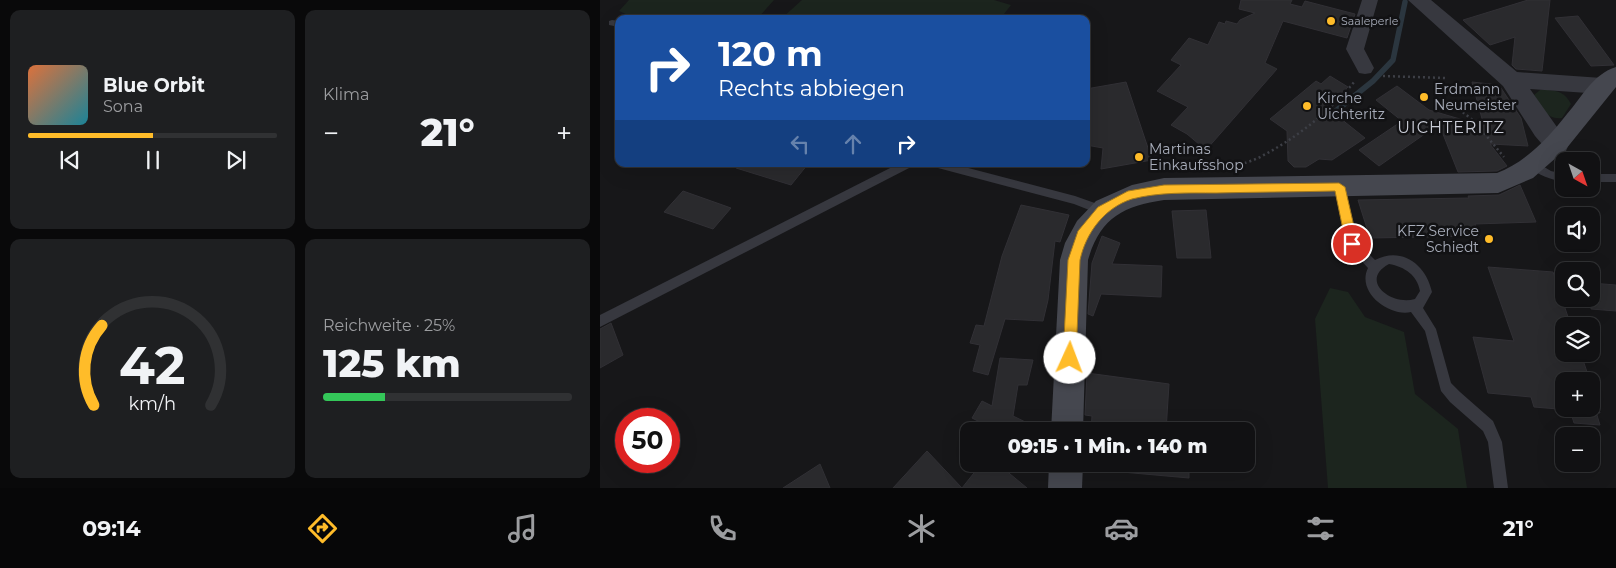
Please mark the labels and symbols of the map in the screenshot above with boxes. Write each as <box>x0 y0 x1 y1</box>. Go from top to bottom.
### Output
place label: Saaleperle <box>1341 14 1399 28</box>
marker: Saaleperle <box>1325 15 1337 27</box>
place label: Erdmann Neumeister <box>1434 80 1517 114</box>
place label: Kirche Uichteritz <box>1317 89 1385 123</box>
marker: Erdmann Neumeister <box>1418 91 1430 103</box>
marker: Kirche Uichteritz <box>1301 100 1313 112</box>
district label: UICHTERITZ <box>1397 118 1505 137</box>
place label: Martinas Einkaufsshop <box>1149 140 1244 174</box>
marker: Martinas Einkaufsshop <box>1133 151 1145 163</box>
north arrow <box>1555 152 1600 198</box>
place label: KFZ Service Schiedt <box>1397 222 1479 256</box>
pin <box>1331 223 1373 265</box>
marker: KFZ Service Schiedt <box>1483 233 1495 245</box>
position arrow <box>1043 331 1095 383</box>
speed limit sign: 50 <box>615 408 680 473</box>

